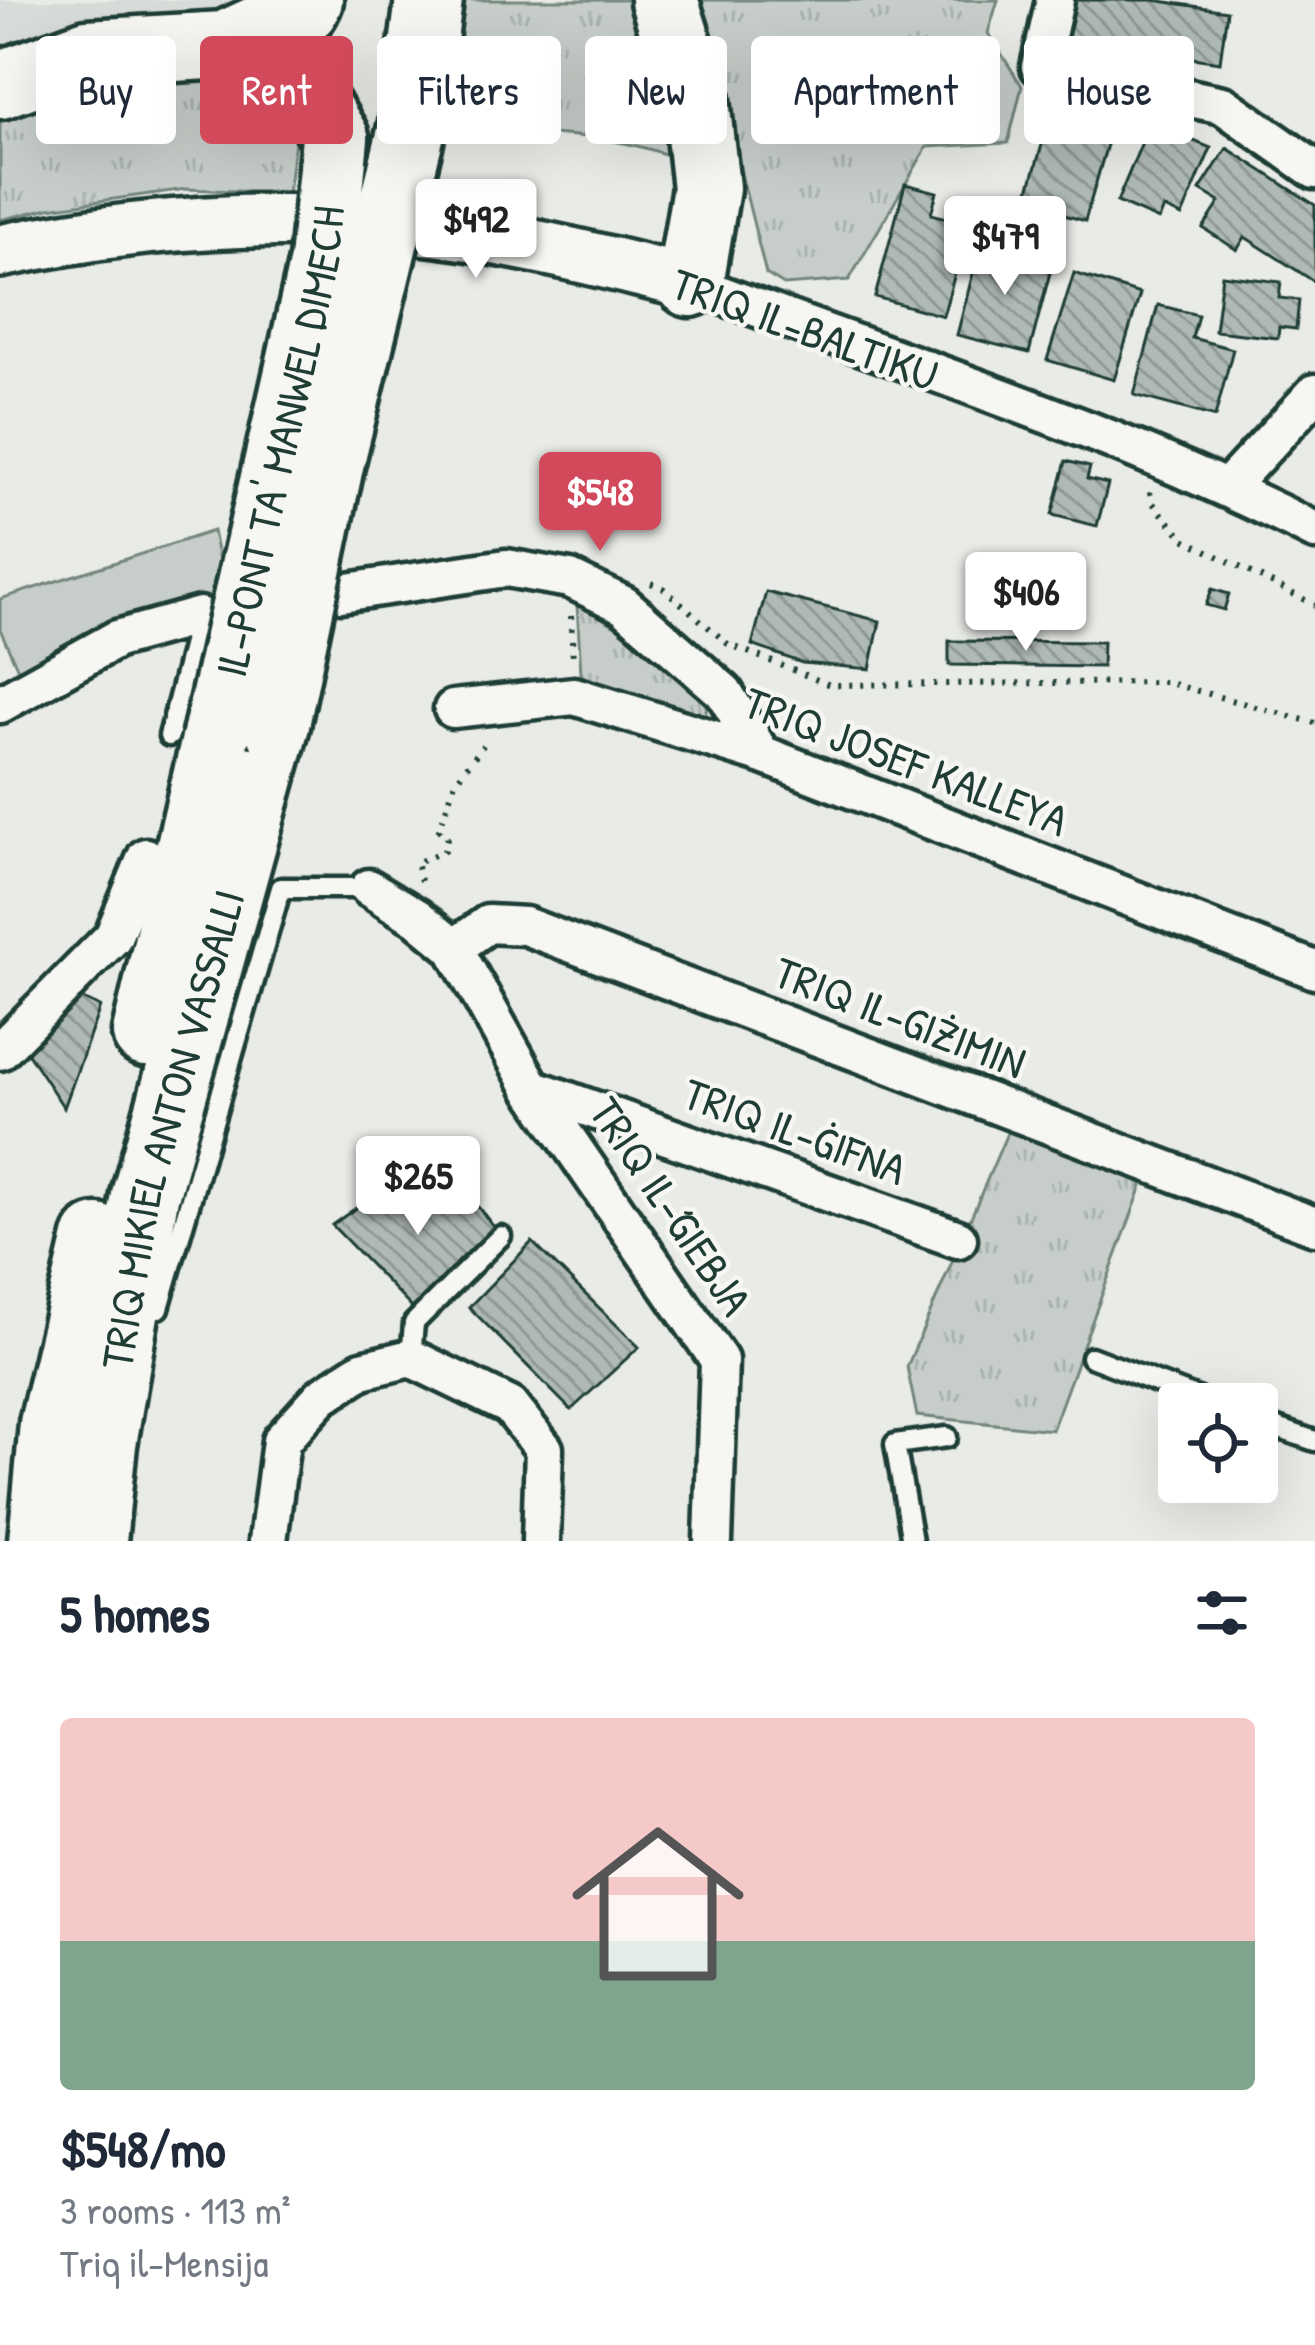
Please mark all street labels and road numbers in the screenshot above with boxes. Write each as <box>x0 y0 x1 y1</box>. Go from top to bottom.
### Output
street label: IL-PONT TA' MANWEL DIMECH <box>199 203 358 682</box>
street label: TRIQ IL-BALTIKU <box>664 252 947 405</box>
street label: TRIQ JOSEF KALLEYA <box>736 671 1077 850</box>
street label: TRIQ MIKIEL ANTON VASSALLI <box>85 883 259 1373</box>
street label: TRIQ IL-GIŻIMIN <box>766 941 1034 1092</box>
street label: TRIQ IL-ĠIFNA <box>676 1062 915 1199</box>
street label: TRIQ IL-ǴIEBJA <box>576 1085 767 1327</box>

